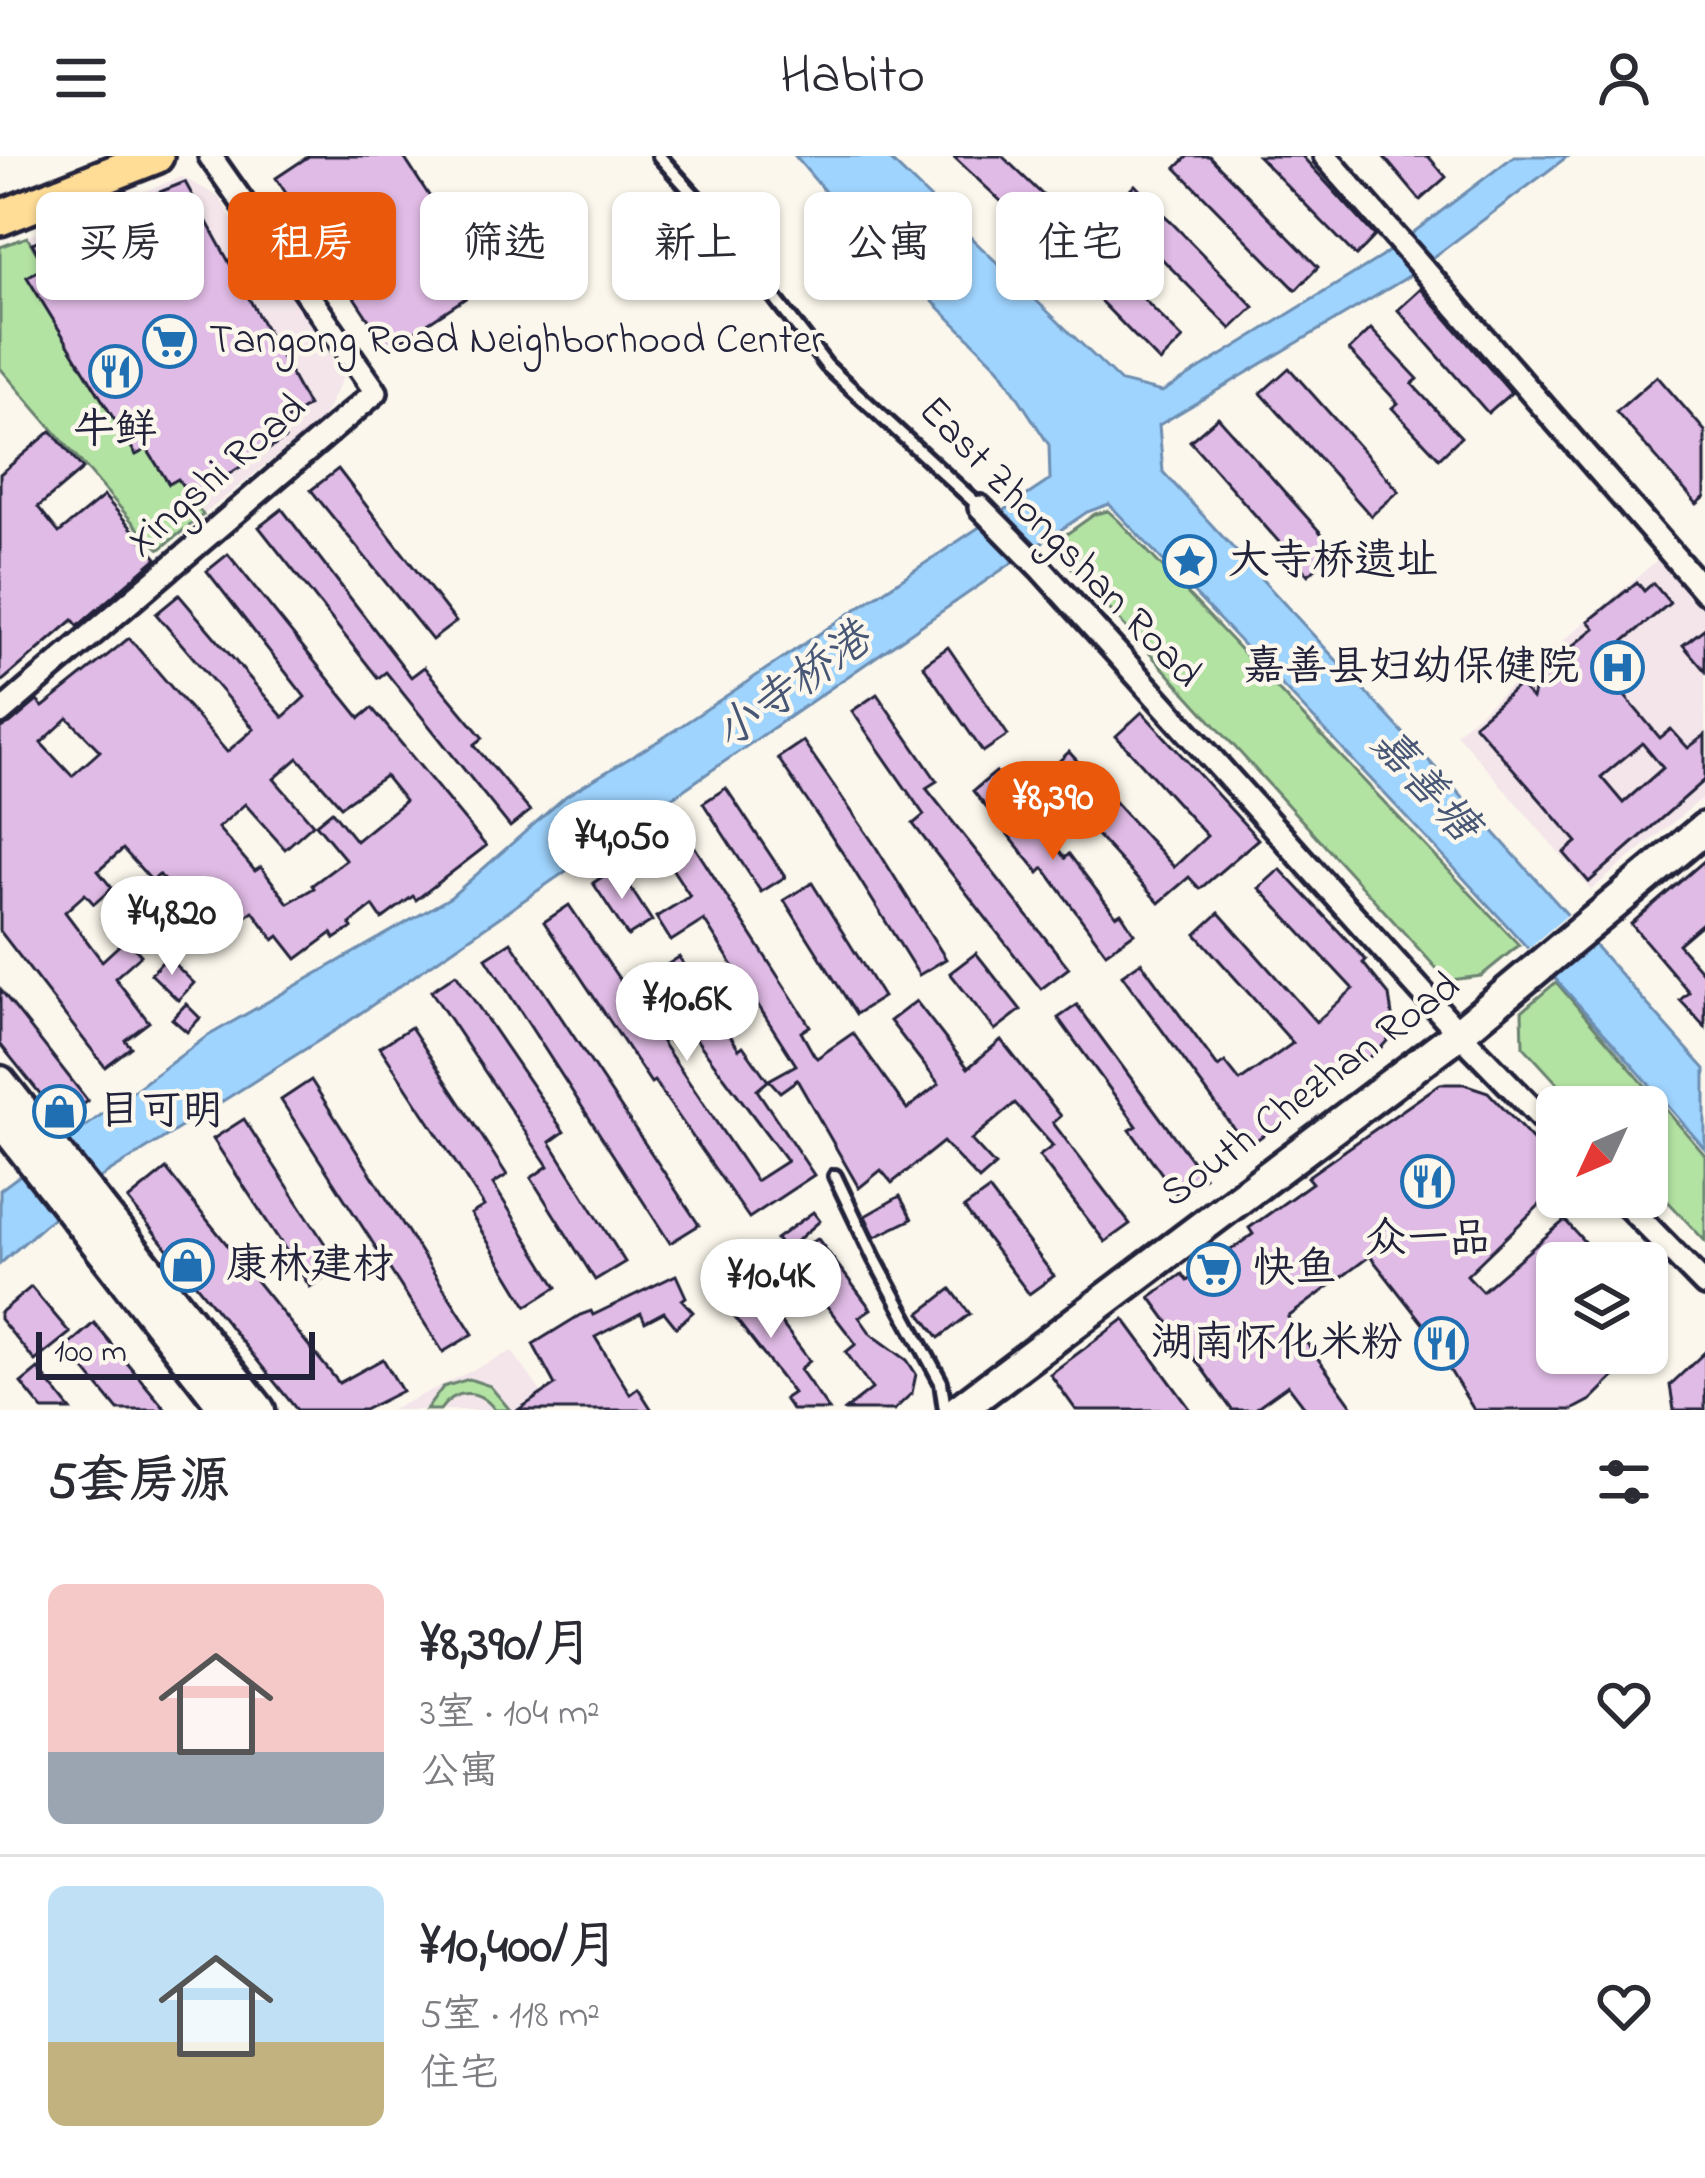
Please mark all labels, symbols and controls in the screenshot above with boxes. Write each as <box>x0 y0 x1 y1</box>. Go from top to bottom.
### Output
text: Habito <box>780 39 925 117</box>
icon: menu <box>48 45 114 111</box>
icon: person <box>1591 45 1657 111</box>
chip: 买房 <box>36 192 204 300</box>
chip: 租房 <box>228 192 396 300</box>
chip: 筛选 <box>420 192 588 300</box>
chip: 新上 <box>612 192 780 300</box>
chip: 公寓 <box>804 192 972 300</box>
chip: 住宅 <box>996 192 1164 300</box>
place label: Tangong Road Neighborhood Center <box>209 311 825 372</box>
supermarket icon: Tangong Road Neighborhood Center <box>142 313 198 369</box>
restaurant icon: 牛鲜 <box>87 344 143 400</box>
street label: Xingshi Road <box>113 380 321 572</box>
street label: East Zhongshan Road <box>903 383 1215 703</box>
place label: 牛鲜 <box>73 401 157 462</box>
place label: 大寺桥遗址 <box>1228 532 1438 593</box>
place icon: 大寺桥遗址 <box>1161 534 1217 590</box>
water label: 小寺桥港 <box>702 606 889 768</box>
place label: 嘉善县妇幼保健院 <box>1243 638 1579 699</box>
hospital icon: 嘉善县妇幼保健院 <box>1590 640 1646 696</box>
water label: 嘉善塘 <box>1353 714 1496 862</box>
pin: ¥8,390 <box>955 761 1151 863</box>
text: ¥8,390 <box>1012 771 1094 828</box>
pin: ¥4,050 <box>524 800 720 902</box>
text: ¥4,050 <box>575 810 669 867</box>
pin: ¥4,820 <box>74 876 270 978</box>
text: ¥4,820 <box>128 886 216 943</box>
street label: South Chezhan Road <box>1148 958 1474 1224</box>
pin: ¥10.6K <box>589 962 785 1064</box>
text: ¥10.6K <box>643 972 731 1029</box>
place label: 目可明 <box>98 1082 224 1143</box>
shop icon: 目可明 <box>31 1084 87 1140</box>
north arrow <box>1536 1086 1668 1218</box>
map controls <box>1536 1086 1668 1374</box>
restaurant icon: 众一品 <box>1400 1153 1456 1209</box>
place label: 众一品 <box>1365 1210 1491 1271</box>
place label: 康林建材 <box>226 1236 394 1297</box>
shop icon: 康林建材 <box>159 1238 215 1294</box>
pin: ¥10.4K <box>673 1239 869 1341</box>
place label: 快鱼 <box>1253 1240 1337 1301</box>
supermarket icon: 快鱼 <box>1186 1242 1242 1298</box>
button: layers <box>1536 1242 1668 1374</box>
text: ¥10.4K <box>727 1249 815 1306</box>
place label: 湖南怀化米粉 <box>1151 1314 1403 1375</box>
restaurant icon: 湖南怀化米粉 <box>1414 1316 1470 1372</box>
scale bar <box>36 1326 315 1379</box>
text: 100 m <box>54 1329 127 1377</box>
text: 5套房源 <box>48 1446 230 1521</box>
icon: filters <box>1591 1449 1657 1515</box>
text: ¥8,390/月 <box>420 1609 593 1684</box>
icon: home <box>144 1632 288 1776</box>
icon: heart <box>1591 1671 1657 1737</box>
text: 3室 · 104 m² <box>420 1686 600 1743</box>
text: 公寓 <box>420 1745 498 1802</box>
text: ¥10,400/月 <box>420 1911 619 1986</box>
icon: home <box>144 1934 288 2078</box>
icon: heart <box>1591 1973 1657 2039</box>
text: 5室 · 118 m² <box>420 1988 600 2045</box>
text: 住宅 <box>420 2047 498 2104</box>

